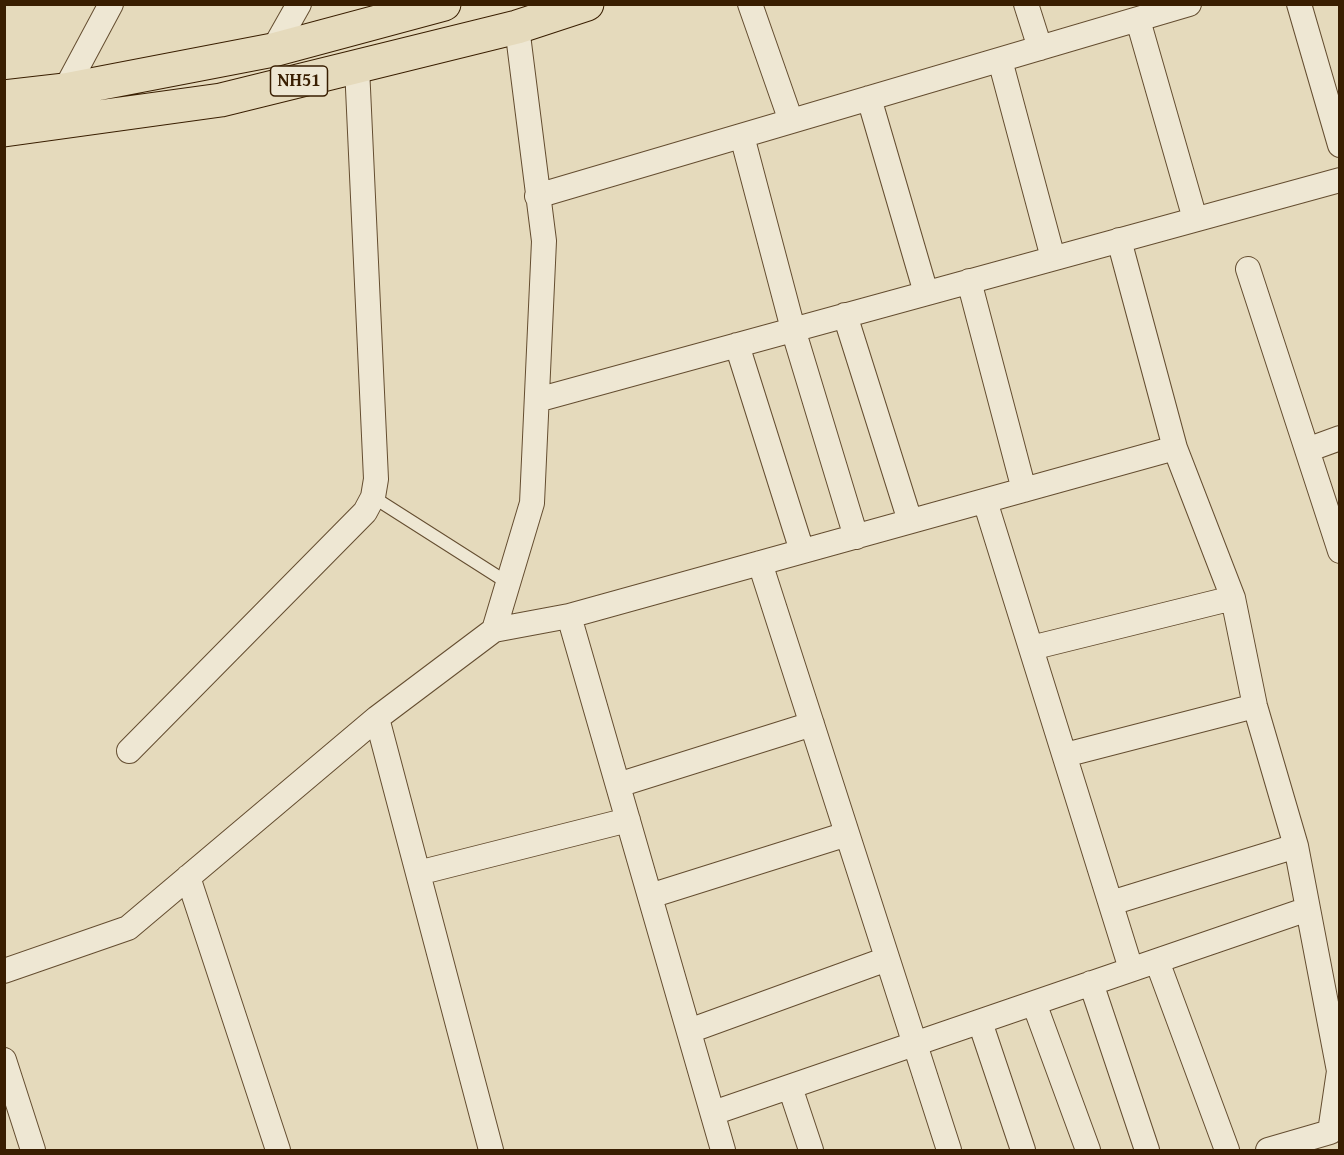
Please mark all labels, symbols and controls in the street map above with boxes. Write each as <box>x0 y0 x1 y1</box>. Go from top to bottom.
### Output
road number: NH51 <box>270 66 328 96</box>

